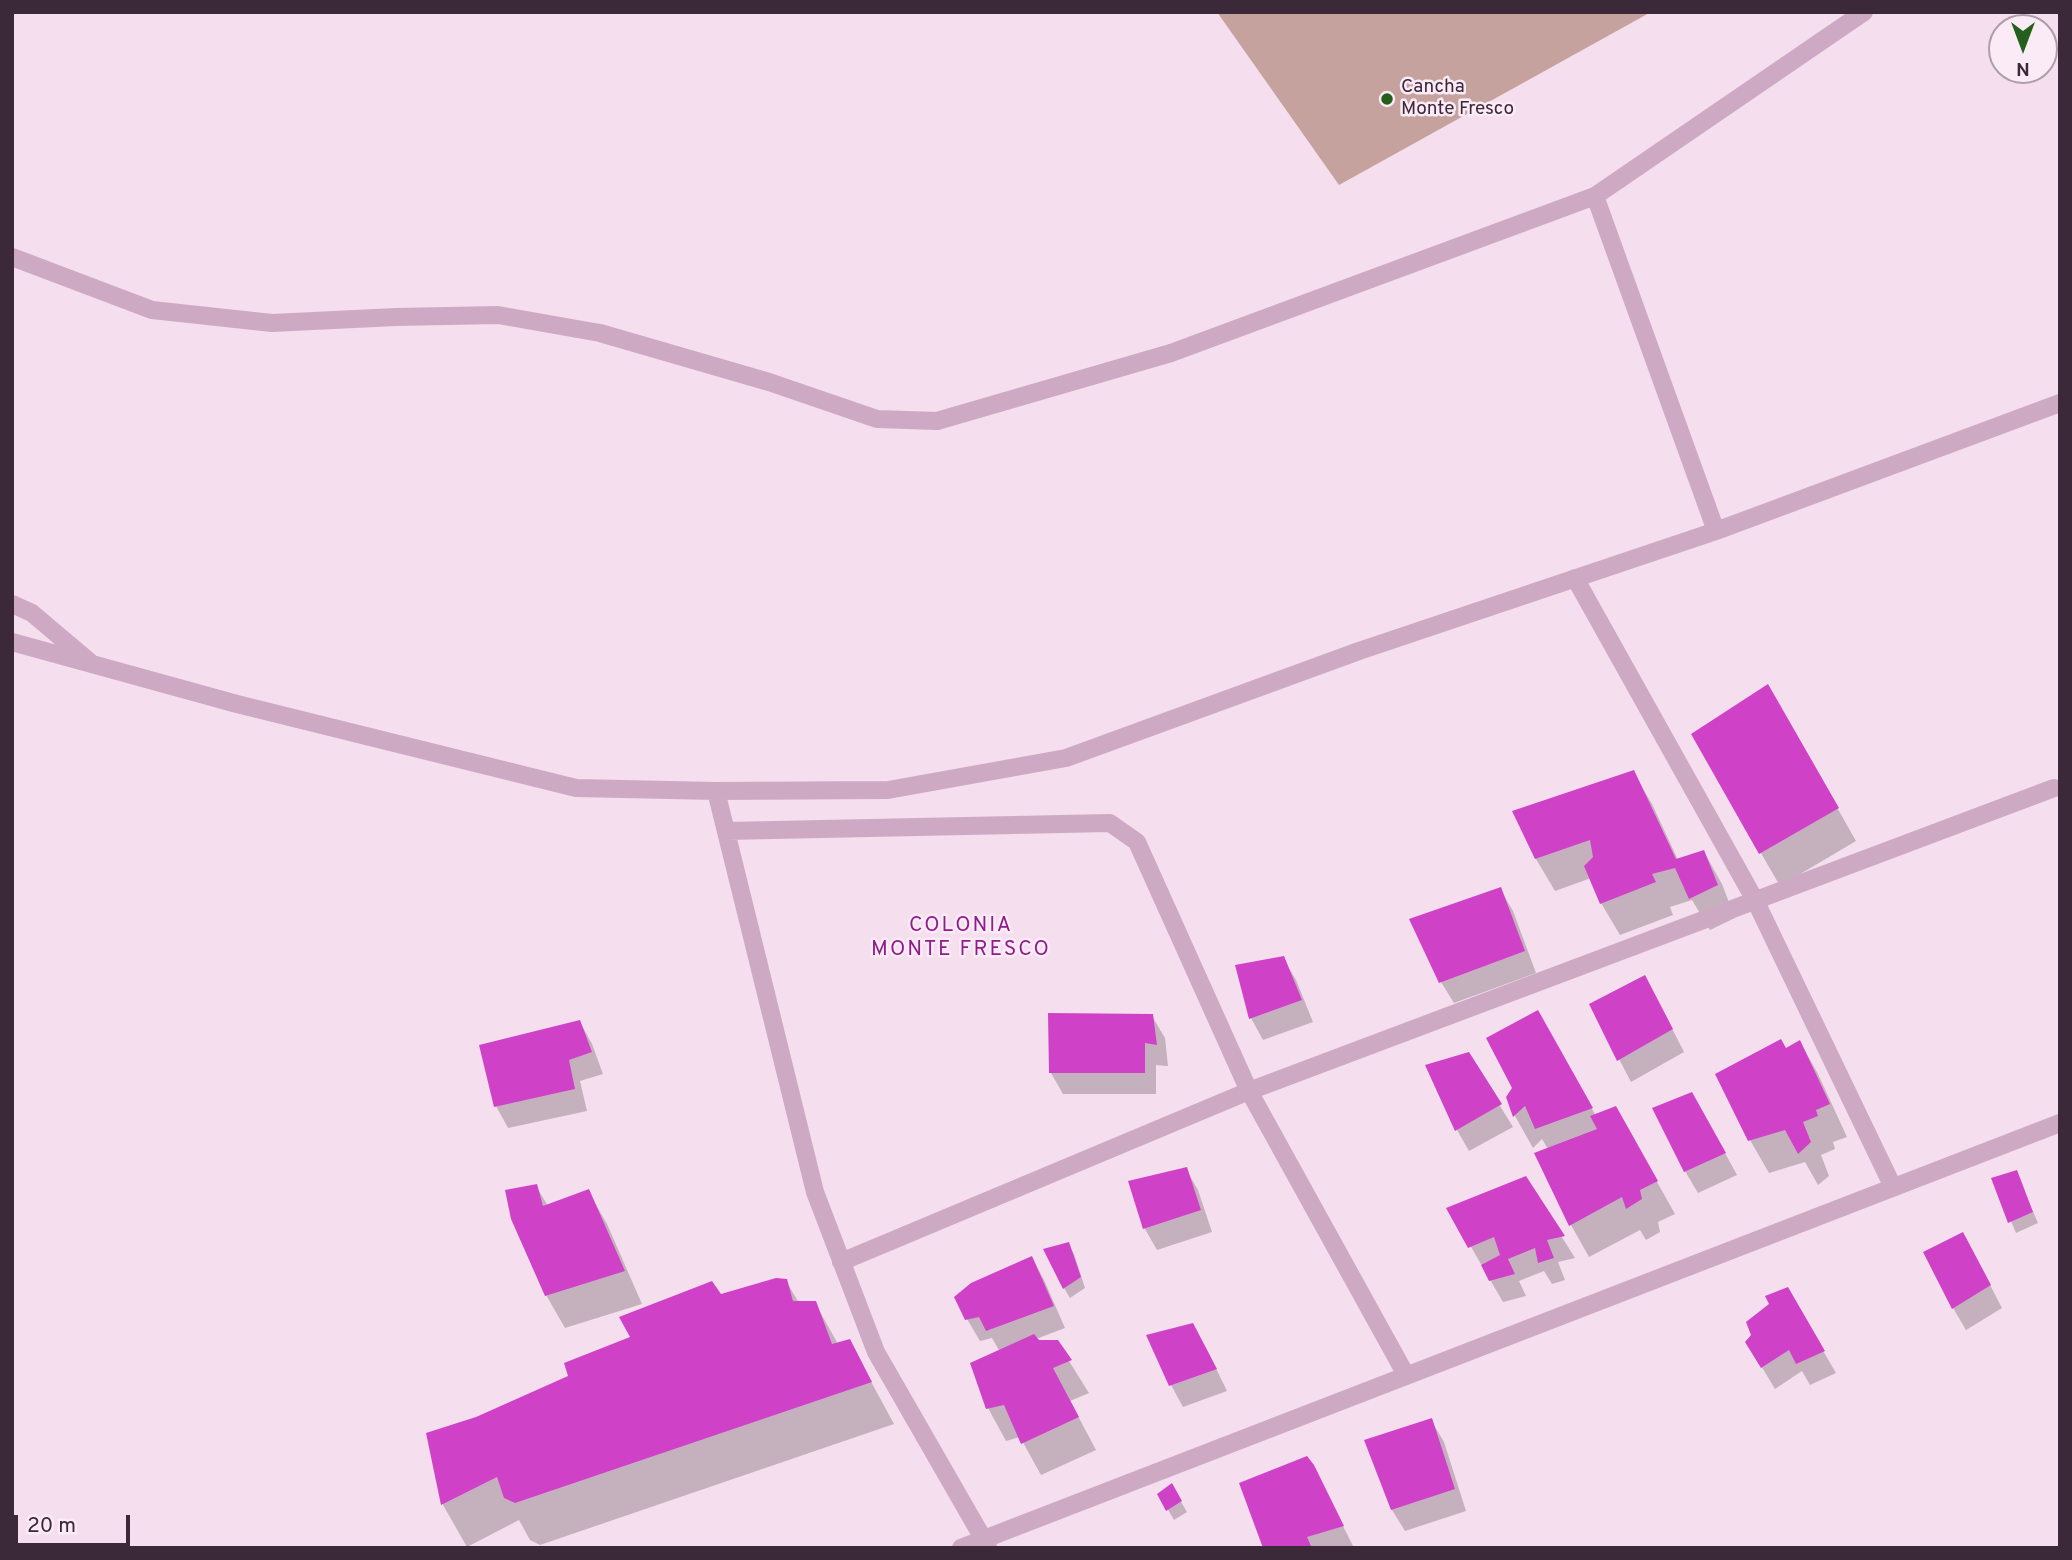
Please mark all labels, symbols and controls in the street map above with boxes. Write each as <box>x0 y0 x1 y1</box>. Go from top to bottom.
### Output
north arrow <box>1988 14 2058 84</box>
text: N <box>2016 56 2030 80</box>
place label: Cancha Monte Fresco <box>1401 77 1514 121</box>
marker: Cancha Monte Fresco <box>1379 91 1395 107</box>
district label: COLONIA MONTE FRESCO <box>873 914 1049 964</box>
scale bar <box>18 1500 133 1544</box>
text: 20 m <box>27 1513 76 1540</box>

